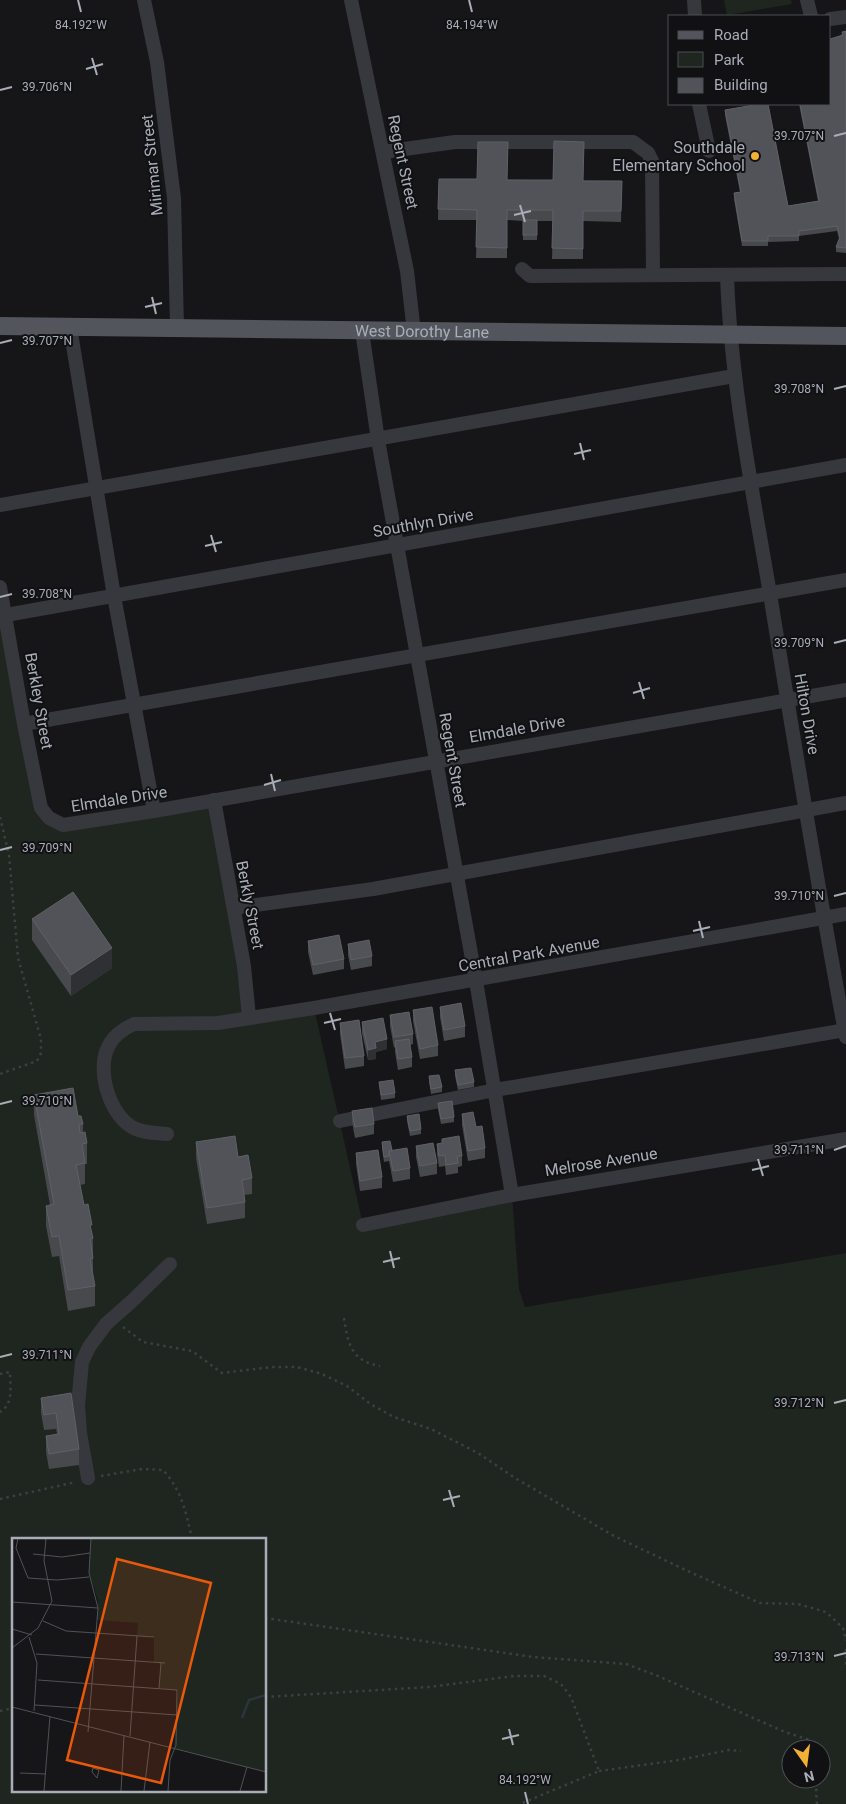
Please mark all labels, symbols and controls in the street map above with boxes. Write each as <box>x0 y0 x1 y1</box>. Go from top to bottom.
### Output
legend <box>668 15 831 105</box>
text: 84.192°W <box>55 18 107 32</box>
text: 84.194°W <box>446 18 498 32</box>
text: Road <box>714 26 748 44</box>
text: Park <box>714 51 745 69</box>
text: Building <box>714 76 768 94</box>
text: 39.706°N <box>22 80 72 94</box>
street label: Regent Street <box>384 113 422 211</box>
street label: Mirimar Street <box>137 114 167 216</box>
text: 39.707°N <box>774 129 824 143</box>
place label: Southdale Elementary School <box>612 138 745 175</box>
marker: Southdale Elementary School <box>749 150 761 162</box>
street label: West Dorothy Lane <box>355 321 489 341</box>
text: 39.707°N <box>22 334 72 348</box>
text: 39.708°N <box>774 382 824 396</box>
street label: Southlyn Drive <box>371 505 475 541</box>
text: 39.708°N <box>22 587 72 601</box>
text: 39.709°N <box>774 636 824 650</box>
street label: Berkley Street <box>21 651 57 751</box>
street label: Hilton Drive <box>791 672 823 756</box>
street label: Regent Street <box>435 711 471 809</box>
street label: Elmdale Drive <box>468 711 566 747</box>
street label: Elmdale Drive <box>70 782 168 816</box>
text: 39.709°N <box>22 841 72 855</box>
street label: Berkly Street <box>232 859 268 951</box>
text: 39.710°N <box>774 889 824 903</box>
street label: Central Park Avenue <box>457 932 601 976</box>
text: 39.710°N <box>22 1094 72 1108</box>
text: 39.711°N <box>774 1143 824 1157</box>
street label: Melrose Avenue <box>543 1144 659 1180</box>
text: 39.711°N <box>22 1348 72 1362</box>
text: 39.712°N <box>774 1396 824 1410</box>
inset map <box>12 1538 266 1792</box>
text: 39.713°N <box>774 1650 824 1664</box>
north arrow <box>781 1739 831 1789</box>
text: N <box>802 1768 816 1786</box>
text: 84.192°W <box>499 1773 551 1787</box>

